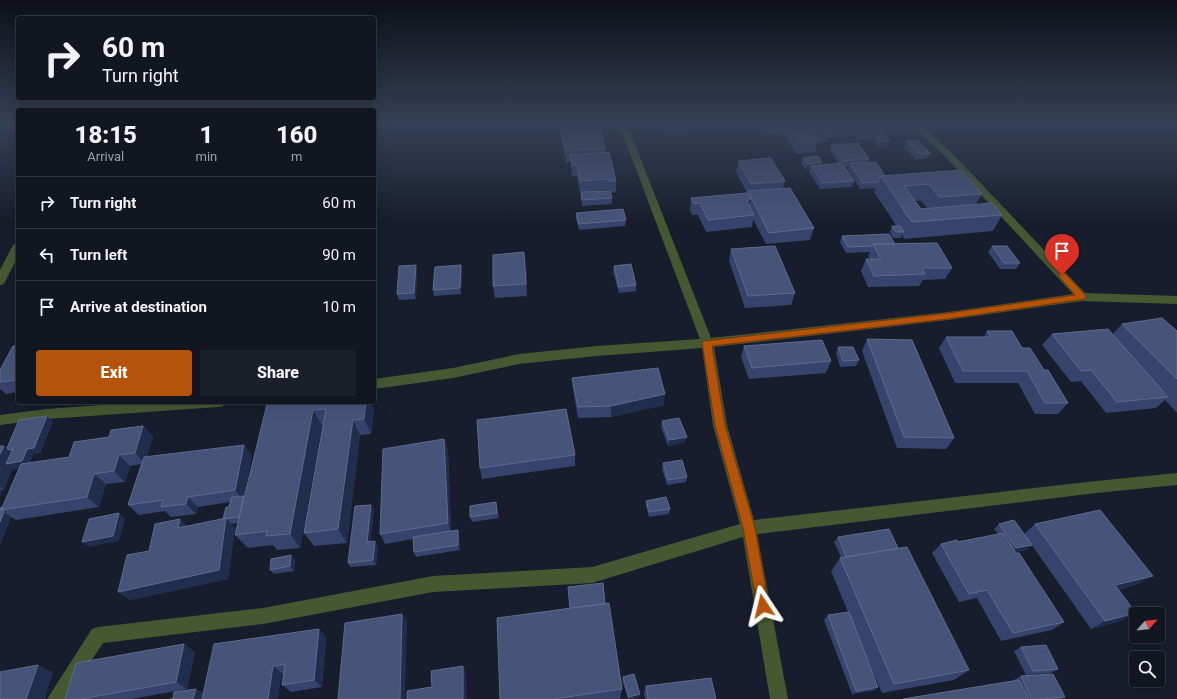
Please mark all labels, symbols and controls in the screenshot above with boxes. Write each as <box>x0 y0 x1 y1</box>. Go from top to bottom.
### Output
text: 60 m <box>102 31 165 64</box>
icon: right <box>36 32 88 84</box>
text: Turn right <box>102 65 179 86</box>
text: 18:15 <box>75 121 137 149</box>
text: 1 <box>199 121 213 149</box>
text: 160 <box>276 121 317 149</box>
text: Arrival <box>87 149 124 164</box>
text: min <box>196 149 217 164</box>
text: m <box>291 149 302 164</box>
icon: right <box>36 192 58 214</box>
text: Turn right <box>70 194 136 212</box>
text: 60 m <box>322 194 356 212</box>
pin <box>1045 234 1079 275</box>
icon: arrive <box>1051 240 1073 262</box>
icon: left <box>36 244 58 266</box>
text: Turn left <box>70 246 127 264</box>
text: 90 m <box>322 246 356 264</box>
icon: arrive <box>36 296 58 318</box>
text: Arrive at destination <box>70 298 207 316</box>
text: 10 m <box>322 298 356 316</box>
button: Exit <box>36 350 192 396</box>
button: Share <box>200 350 356 396</box>
position arrow <box>742 585 784 627</box>
north arrow <box>1129 607 1165 643</box>
map controls <box>1129 607 1165 687</box>
button: search <box>1129 651 1165 687</box>

